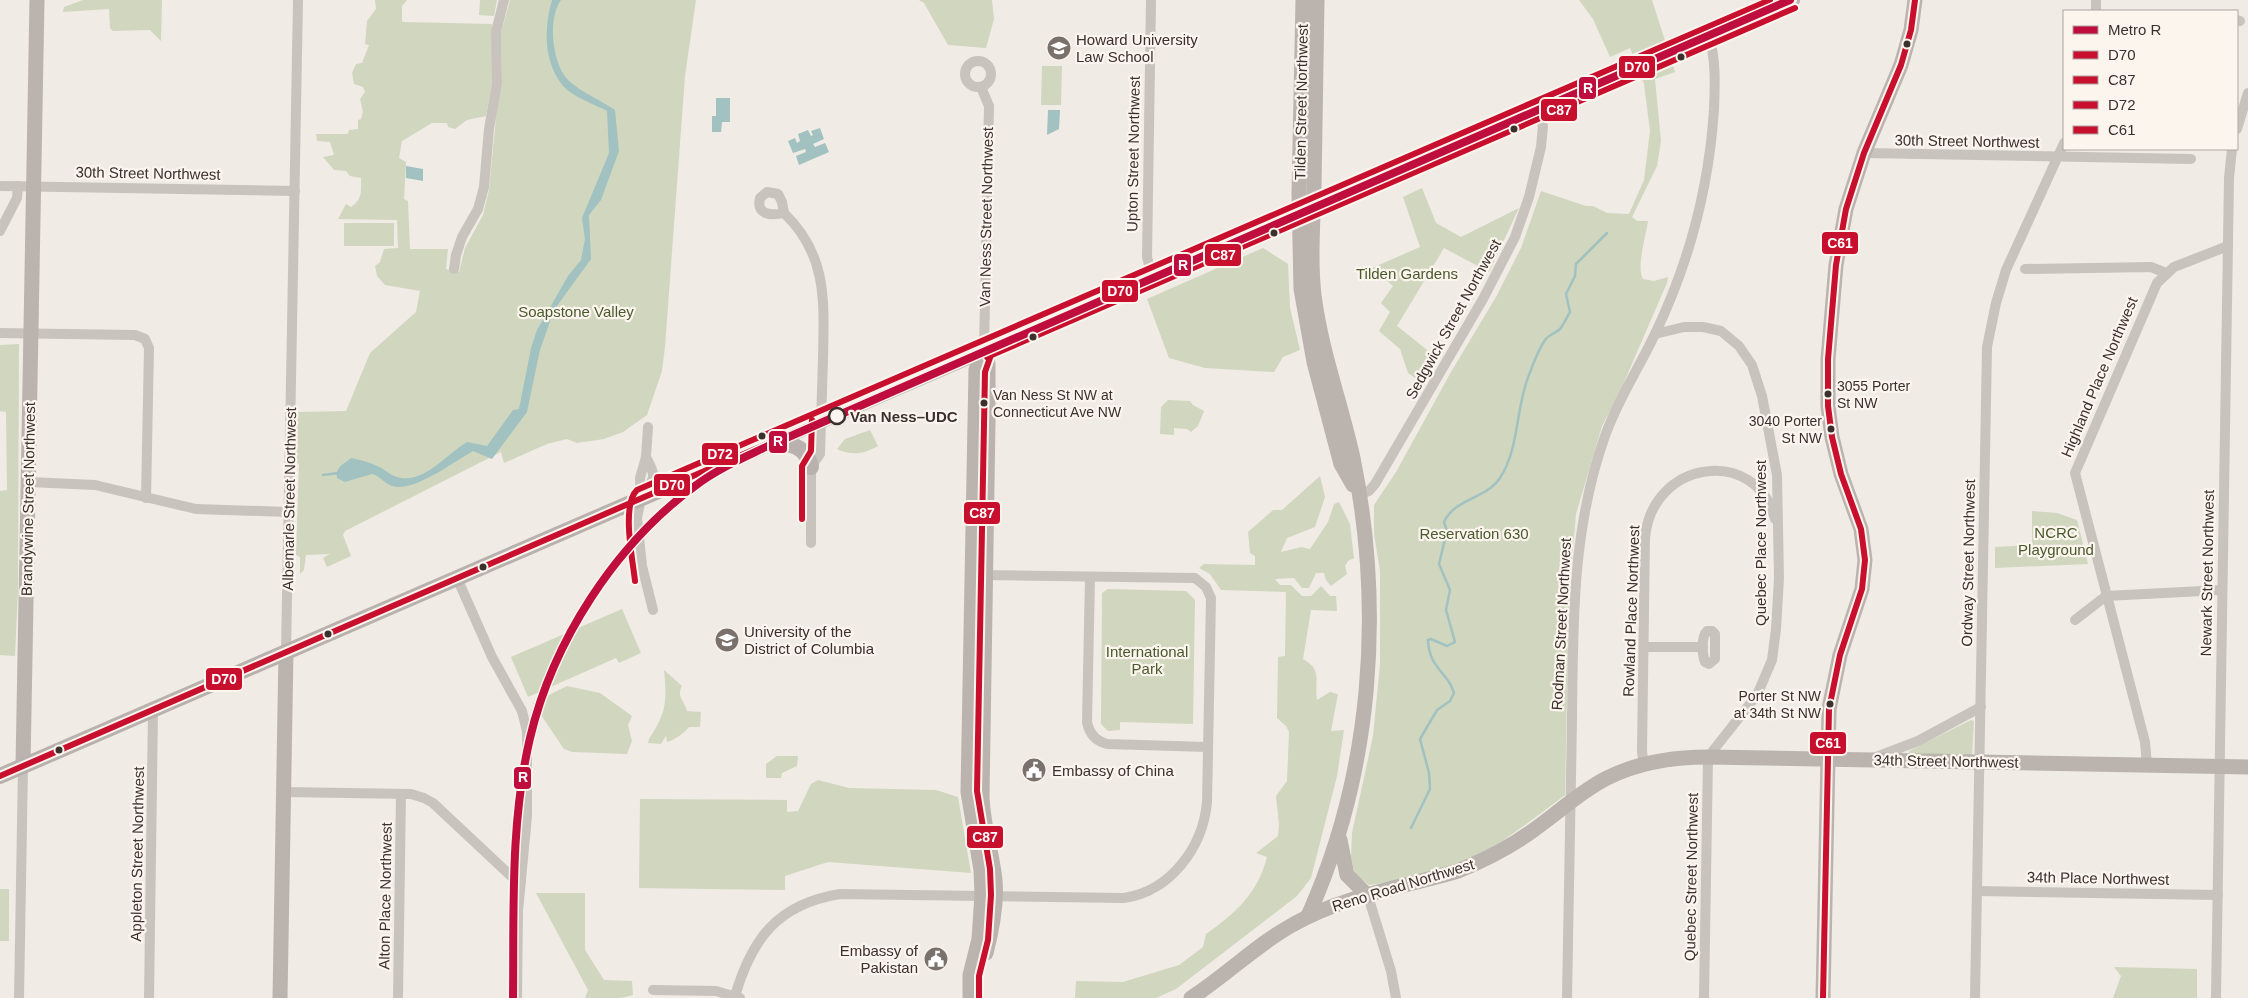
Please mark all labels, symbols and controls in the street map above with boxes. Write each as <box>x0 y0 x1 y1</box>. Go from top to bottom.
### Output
legend <box>2063 10 2238 150</box>
text: Metro R <box>2108 21 2162 38</box>
street label: Tilden Street Northwest <box>1291 23 1311 180</box>
place label: Howard University Law School <box>1076 31 1198 65</box>
school or university icon: Howard University Law School <box>1046 35 1072 61</box>
unlabelled marker <box>1902 39 1912 49</box>
text: D70 <box>2108 46 2136 63</box>
unlabelled marker <box>1676 52 1686 62</box>
line badge: D70 <box>1618 55 1656 79</box>
text: D70 <box>1624 59 1650 75</box>
text: C87 <box>2108 71 2136 88</box>
street label: Upton Street Northwest <box>1123 75 1143 232</box>
line badge: R <box>1578 76 1597 100</box>
text: R <box>1583 80 1593 96</box>
text: D72 <box>2108 96 2136 113</box>
line badge: C87 <box>1540 98 1578 122</box>
text: C87 <box>1546 102 1572 118</box>
text: C61 <box>2108 121 2136 138</box>
unlabelled marker <box>1509 124 1519 134</box>
street label: Van Ness Street Northwest <box>976 126 996 307</box>
street label: 30th Street Northwest <box>1894 131 2041 151</box>
street label: 30th Street Northwest <box>75 163 222 183</box>
unlabelled marker <box>1269 228 1279 238</box>
line badge: C61 <box>1821 231 1859 255</box>
street label: Sedgwick Street Northwest <box>1402 235 1504 402</box>
text: C61 <box>1827 235 1853 251</box>
line badge: C87 <box>1204 243 1242 267</box>
text: C87 <box>1210 247 1236 263</box>
line badge: R <box>1173 253 1192 277</box>
text: R <box>1178 257 1188 273</box>
park label: Tilden Gardens <box>1356 265 1458 282</box>
line badge: D70 <box>1101 279 1139 303</box>
text: D70 <box>1107 283 1133 299</box>
street label: Highland Place Northwest <box>2057 293 2141 460</box>
park label: Soapstone Valley <box>518 303 634 320</box>
unlabelled marker <box>1028 332 1038 342</box>
place label: 3055 Porter St NW <box>1837 378 1910 411</box>
place label: Van Ness St NW at Connecticut Ave NW <box>993 387 1122 420</box>
marker: 3055 Porter St NW <box>1823 389 1833 399</box>
marker: Van Ness St NW at Connecticut Ave NW <box>979 398 989 408</box>
street label: Brandywine Street Northwest <box>18 401 38 596</box>
street label: Albemarle Street Northwest <box>279 406 299 591</box>
marker: Van Ness–UDC <box>828 407 846 425</box>
place label: Van Ness–UDC <box>850 408 958 425</box>
place label: 3040 Porter St NW <box>1749 413 1823 446</box>
marker: 3040 Porter St NW <box>1826 424 1836 434</box>
line badge: R <box>768 430 788 454</box>
unlabelled marker <box>757 431 767 441</box>
text: R <box>773 433 783 449</box>
line badge: D72 <box>701 442 739 466</box>
text: D72 <box>707 446 733 462</box>
street label: Quebec Place Northwest <box>1752 459 1769 626</box>
line badge: D70 <box>653 473 691 497</box>
text: D70 <box>659 477 685 493</box>
street label: Ordway Street Northwest <box>1958 478 1978 647</box>
street label: Newark Street Northwest <box>2197 489 2217 657</box>
line badge: C87 <box>963 501 1001 525</box>
text: C87 <box>969 505 995 521</box>
street label: Rowland Place Northwest <box>1620 524 1643 697</box>
park label: NCRC Playground <box>2018 524 2094 558</box>
park label: Reservation 630 <box>1419 525 1529 542</box>
street label: Rodman Street Northwest <box>1548 537 1574 711</box>
unlabelled marker <box>478 562 488 572</box>
place label: University of the District of Columbia <box>744 623 875 657</box>
school or university icon: University of the District of Columbia <box>714 627 740 653</box>
unlabelled marker <box>323 629 333 639</box>
park label: International Park <box>1106 643 1188 677</box>
line badge: D70 <box>205 667 243 691</box>
text: D70 <box>211 671 237 687</box>
place label: Porter St NW at 34th St NW <box>1734 688 1822 721</box>
marker: Porter St NW at 34th St NW <box>1825 699 1835 709</box>
line badge: C61 <box>1809 731 1847 755</box>
text: C61 <box>1815 735 1841 751</box>
unlabelled marker <box>54 745 64 755</box>
street label: 34th Street Northwest <box>1873 751 2020 771</box>
public building icon: Embassy of China <box>1021 757 1047 783</box>
place label: Embassy of China <box>1052 762 1174 779</box>
street label: Appleton Street Northwest <box>127 765 147 942</box>
line badge: R <box>513 766 532 790</box>
text: R <box>518 769 528 785</box>
street label: Quebec Street Northwest <box>1681 792 1701 961</box>
street label: Alton Place Northwest <box>375 821 395 970</box>
line badge: C87 <box>966 825 1004 849</box>
text: C87 <box>972 829 998 845</box>
street label: Reno Road Northwest <box>1330 855 1477 915</box>
street label: 34th Place Northwest <box>2027 868 2170 888</box>
place label: Embassy of Pakistan <box>840 942 919 976</box>
public building icon: Embassy of Pakistan <box>923 946 949 972</box>

